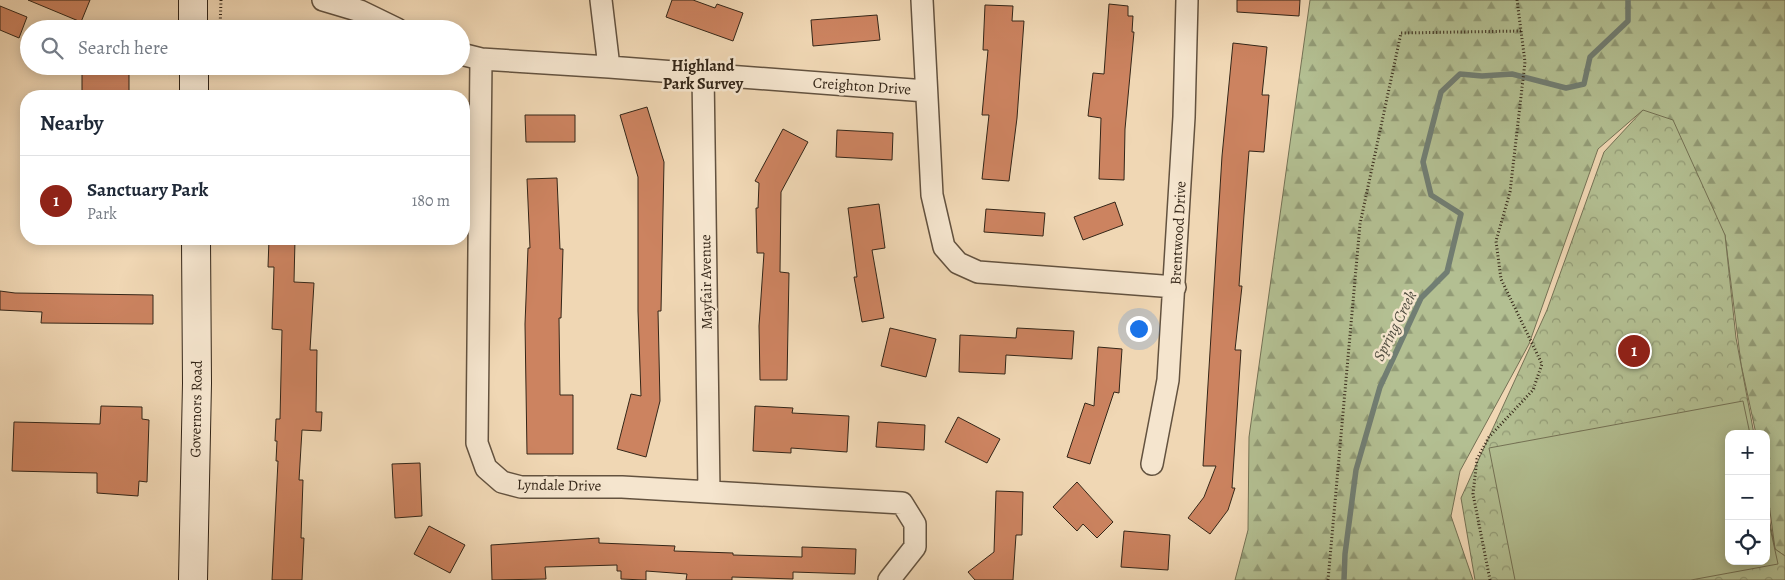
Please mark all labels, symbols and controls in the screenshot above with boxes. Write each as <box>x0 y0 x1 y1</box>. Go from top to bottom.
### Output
search box <box>20 20 470 75</box>
icon: search <box>38 34 66 62</box>
text: Search here <box>78 35 168 61</box>
district label: Highland Park Survey <box>663 55 744 95</box>
street label: Creighton Drive <box>812 73 912 99</box>
text: Nearby <box>40 109 103 137</box>
text: Sanctuary Park <box>87 177 208 203</box>
street label: Brentwood Drive <box>1165 180 1191 286</box>
text: 1 <box>53 190 59 212</box>
text: 180 m <box>412 190 450 212</box>
text: Park <box>87 203 117 225</box>
street label: Mayfair Avenue <box>695 234 717 330</box>
water label: Spring Creek <box>1368 287 1422 365</box>
your location <box>1126 316 1152 342</box>
pin: 1 <box>1618 332 1650 370</box>
street label: Governors Road <box>185 359 207 458</box>
map controls <box>1725 430 1770 565</box>
button: + <box>1725 430 1770 475</box>
street label: Lyndale Drive <box>517 474 602 496</box>
button: − <box>1725 475 1770 520</box>
button: locate <box>1725 520 1770 565</box>

